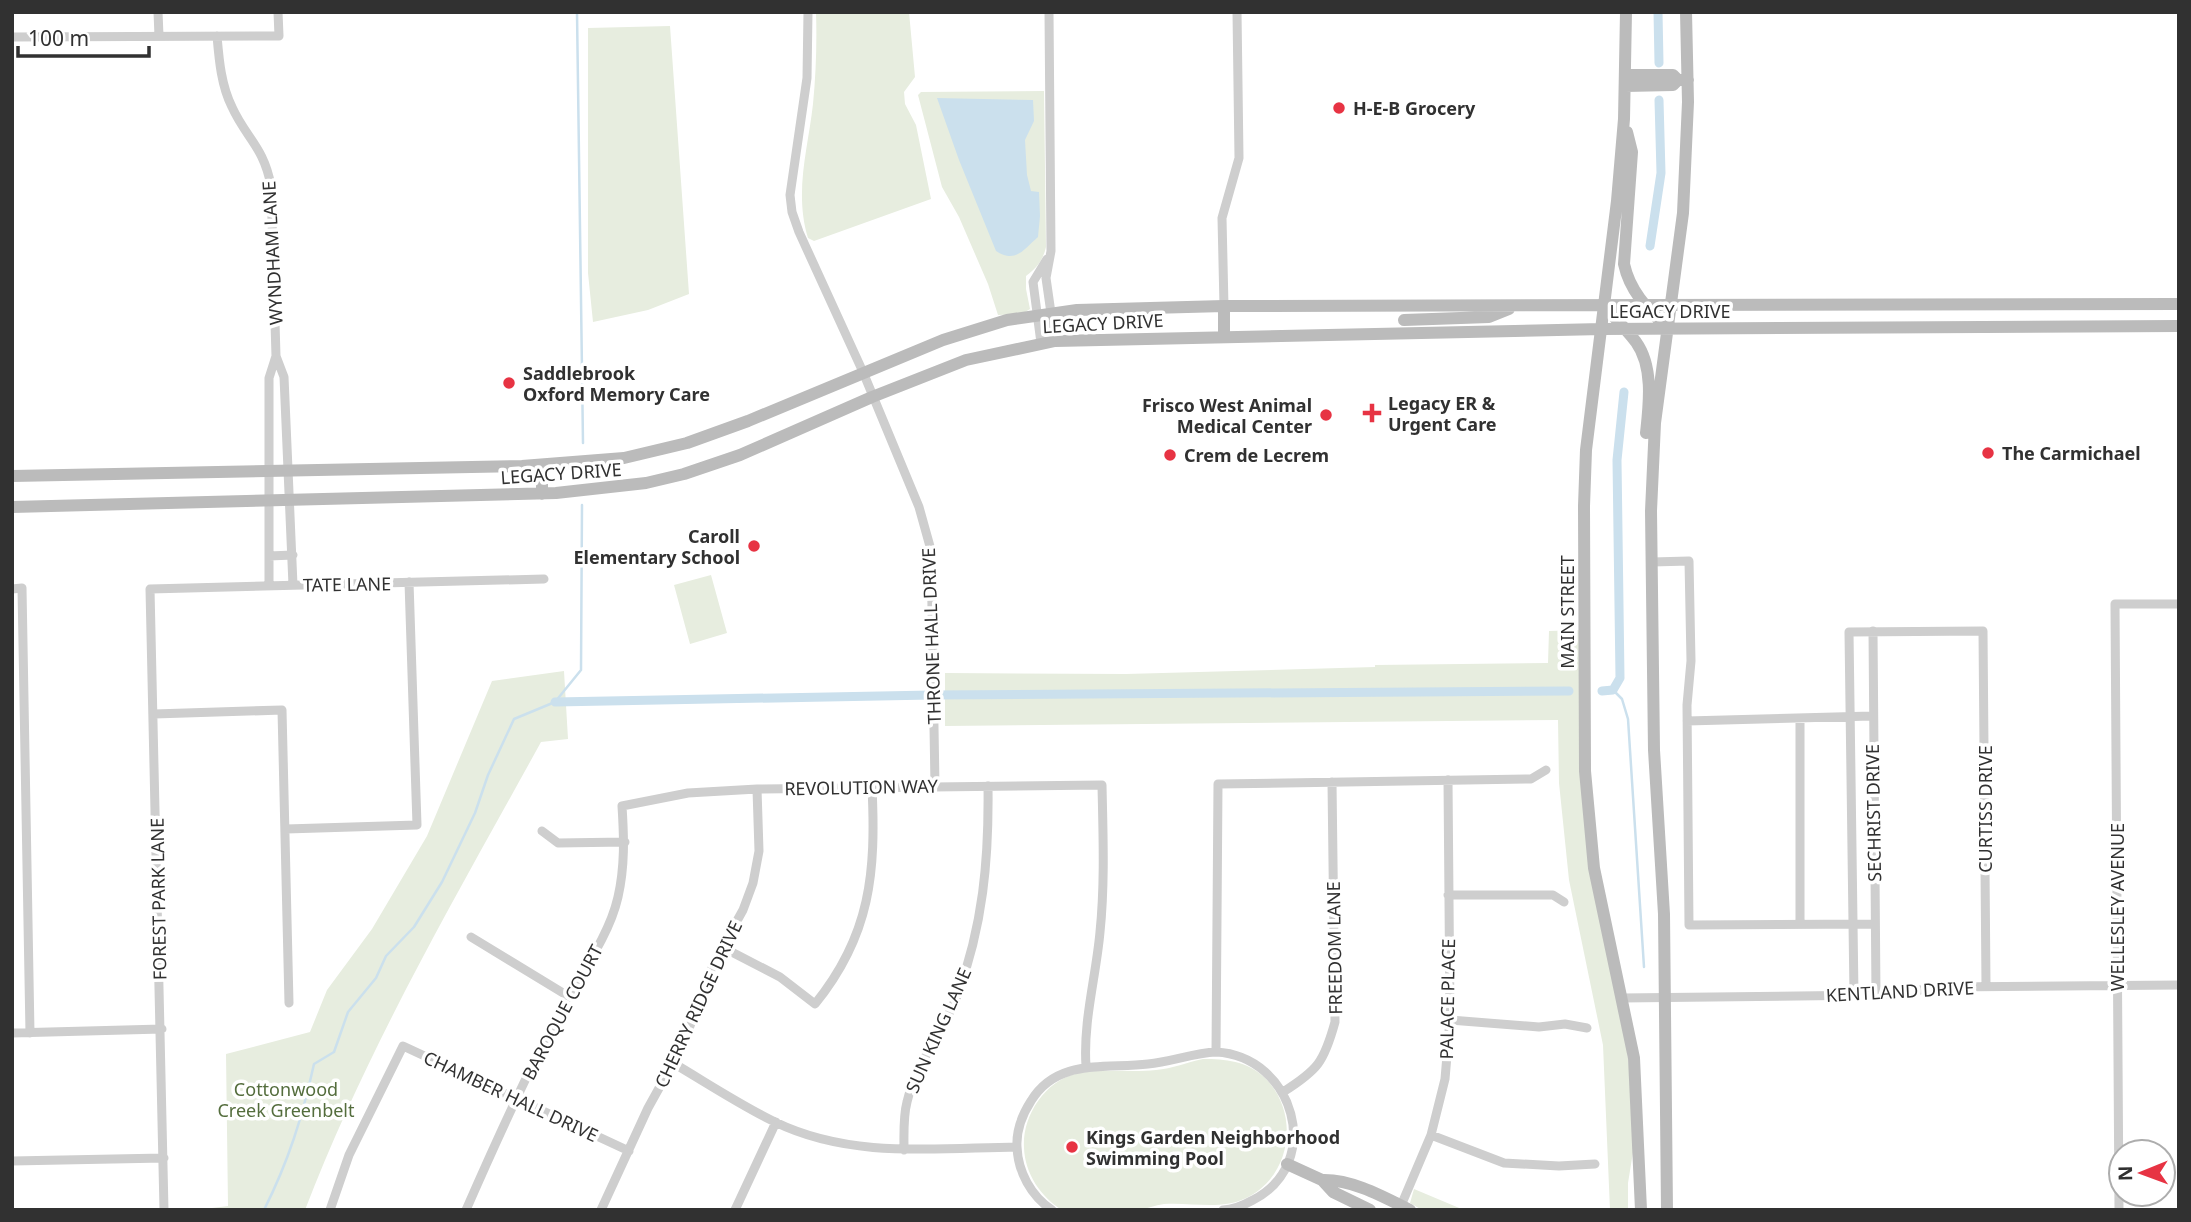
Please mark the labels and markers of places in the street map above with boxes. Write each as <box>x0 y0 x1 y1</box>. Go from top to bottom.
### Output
place label: H-E-B Grocery <box>1353 96 1476 120</box>
marker: H-E-B Grocery <box>1331 100 1347 116</box>
place label: Saddlebrook Oxford Memory Care <box>523 361 710 406</box>
marker: Saddlebrook Oxford Memory Care <box>501 375 517 391</box>
place label: Legacy ER & Urgent Care <box>1388 391 1497 436</box>
place label: Frisco West Animal Medical Center <box>1142 393 1312 438</box>
marker: Legacy ER & Urgent Care <box>1362 403 1382 423</box>
marker: Frisco West Animal Medical Center <box>1318 407 1334 423</box>
place label: The Carmichael <box>2002 441 2141 465</box>
place label: Crem de Lecrem <box>1184 443 1329 467</box>
marker: The Carmichael <box>1980 445 1996 461</box>
marker: Crem de Lecrem <box>1162 447 1178 463</box>
place label: Caroll Elementary School <box>573 524 740 569</box>
marker: Caroll Elementary School <box>746 538 762 554</box>
place label: Kings Garden Neighborhood Swimming Pool <box>1086 1125 1340 1170</box>
marker: Kings Garden Neighborhood Swimming Pool <box>1064 1139 1080 1155</box>

